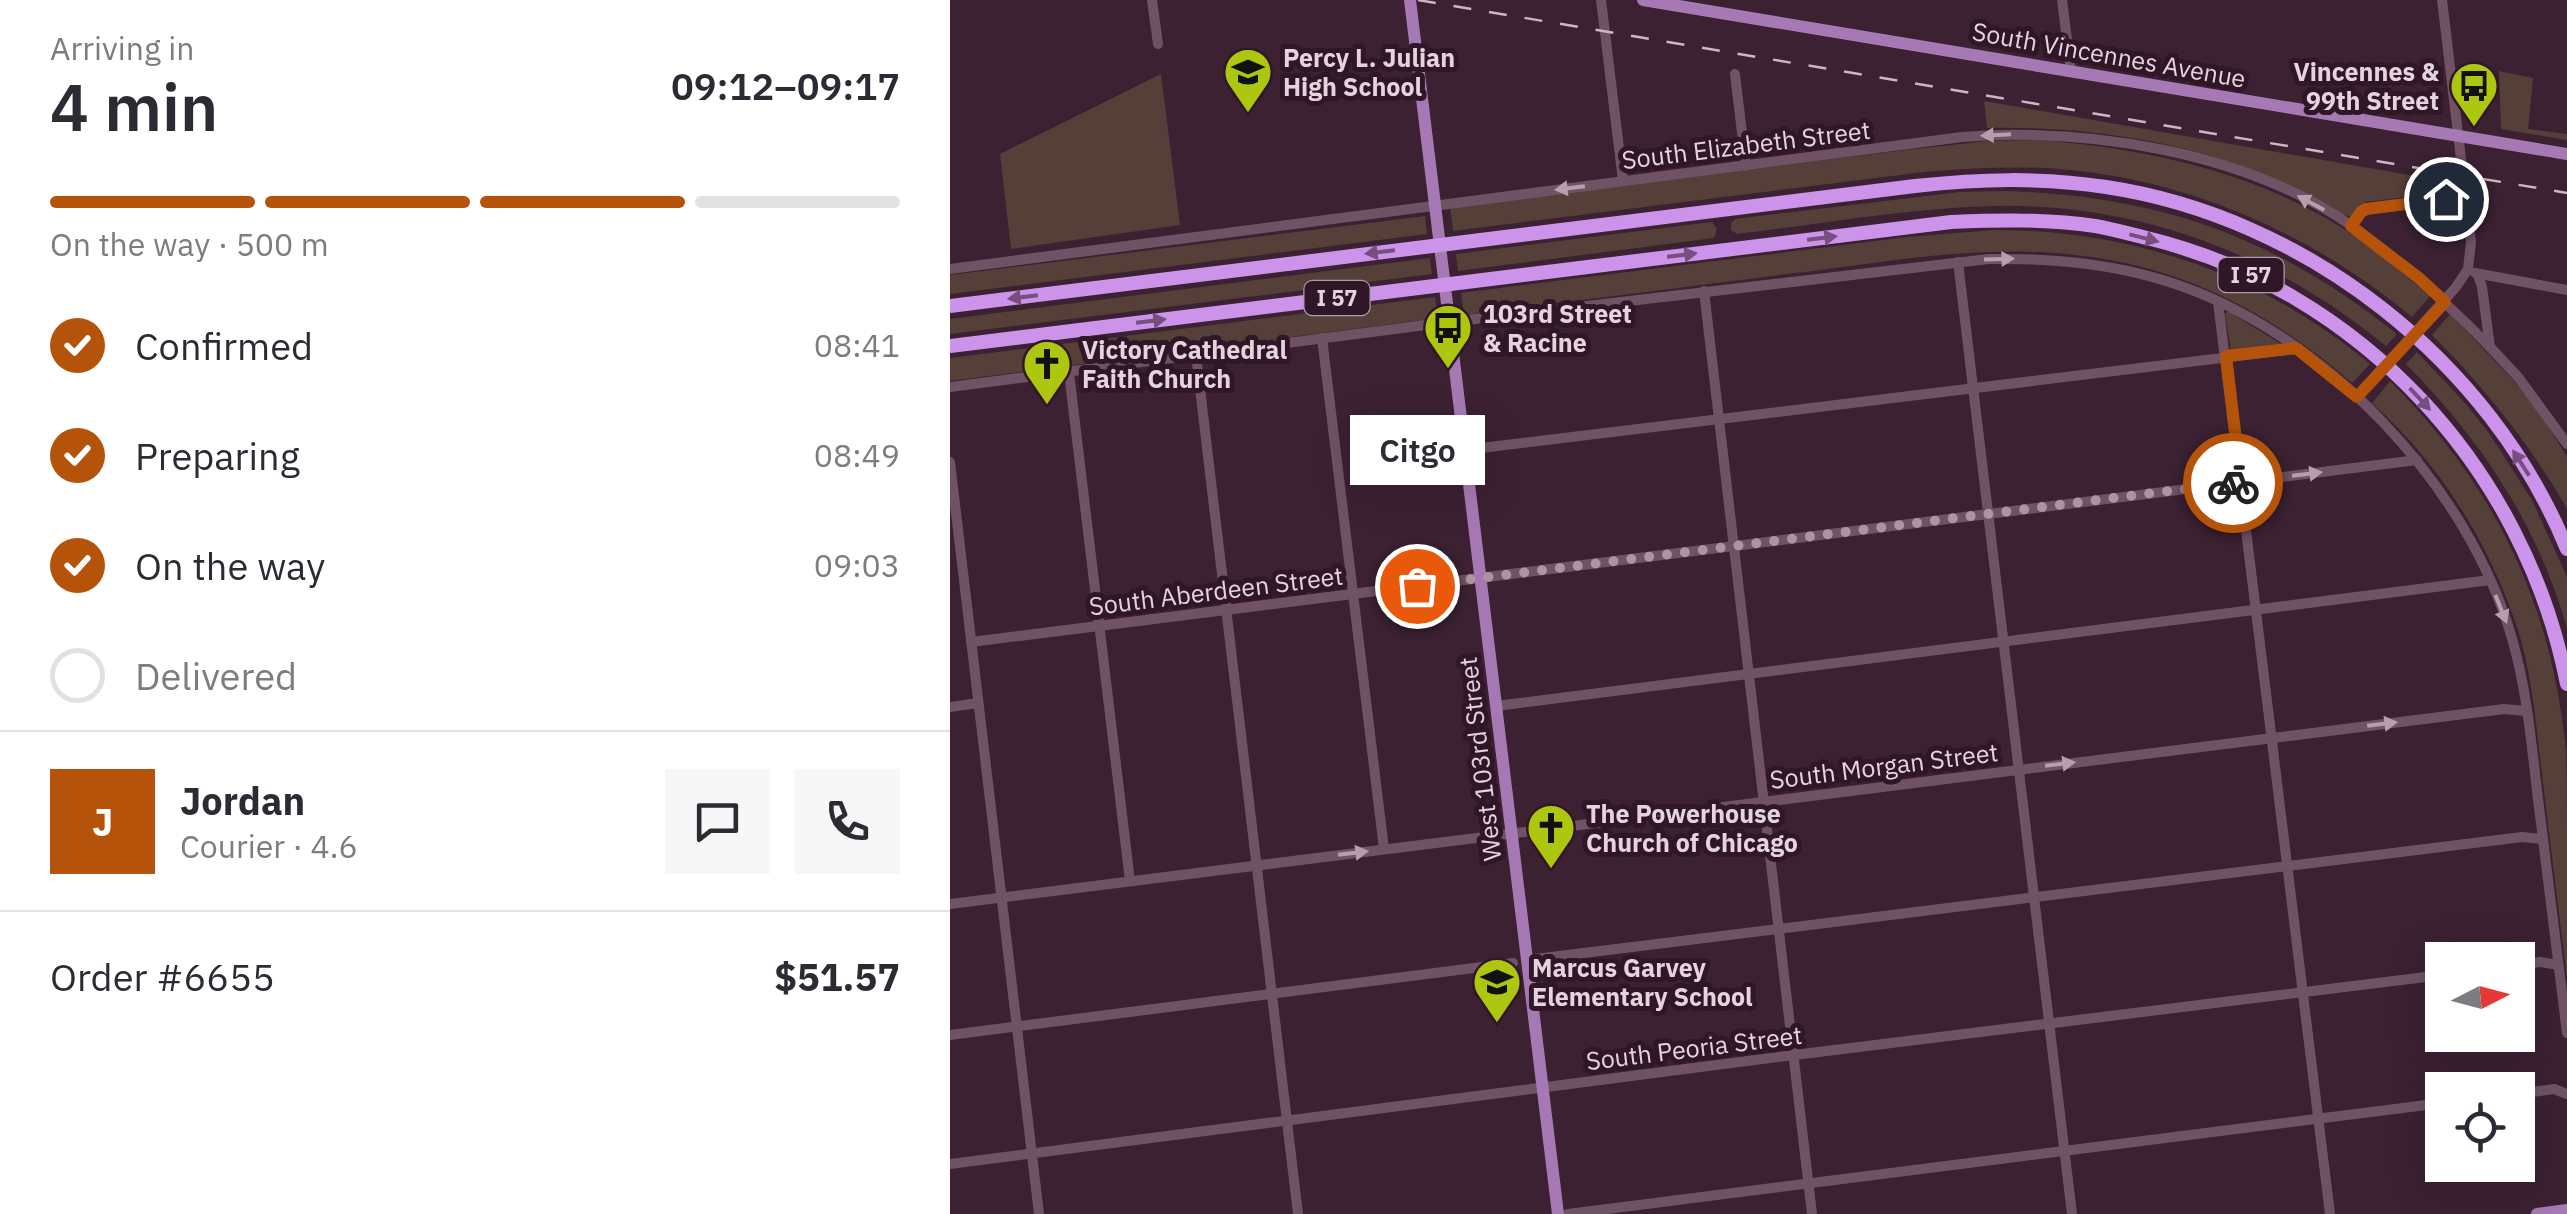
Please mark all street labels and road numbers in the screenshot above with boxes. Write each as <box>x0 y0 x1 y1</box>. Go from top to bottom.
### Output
street label: South Vincennes Avenue <box>1970 14 2248 95</box>
street label: South Elizabeth Street <box>1620 113 1872 176</box>
road number: I 57 <box>2218 258 2284 292</box>
road number: I 57 <box>1304 281 1370 315</box>
street label: South Aberdeen Street <box>1087 559 1345 622</box>
street label: West 103rd Street <box>1451 655 1508 863</box>
street label: South Morgan Street <box>1768 735 2000 796</box>
street label: South Peoria Street <box>1584 1018 1804 1077</box>

